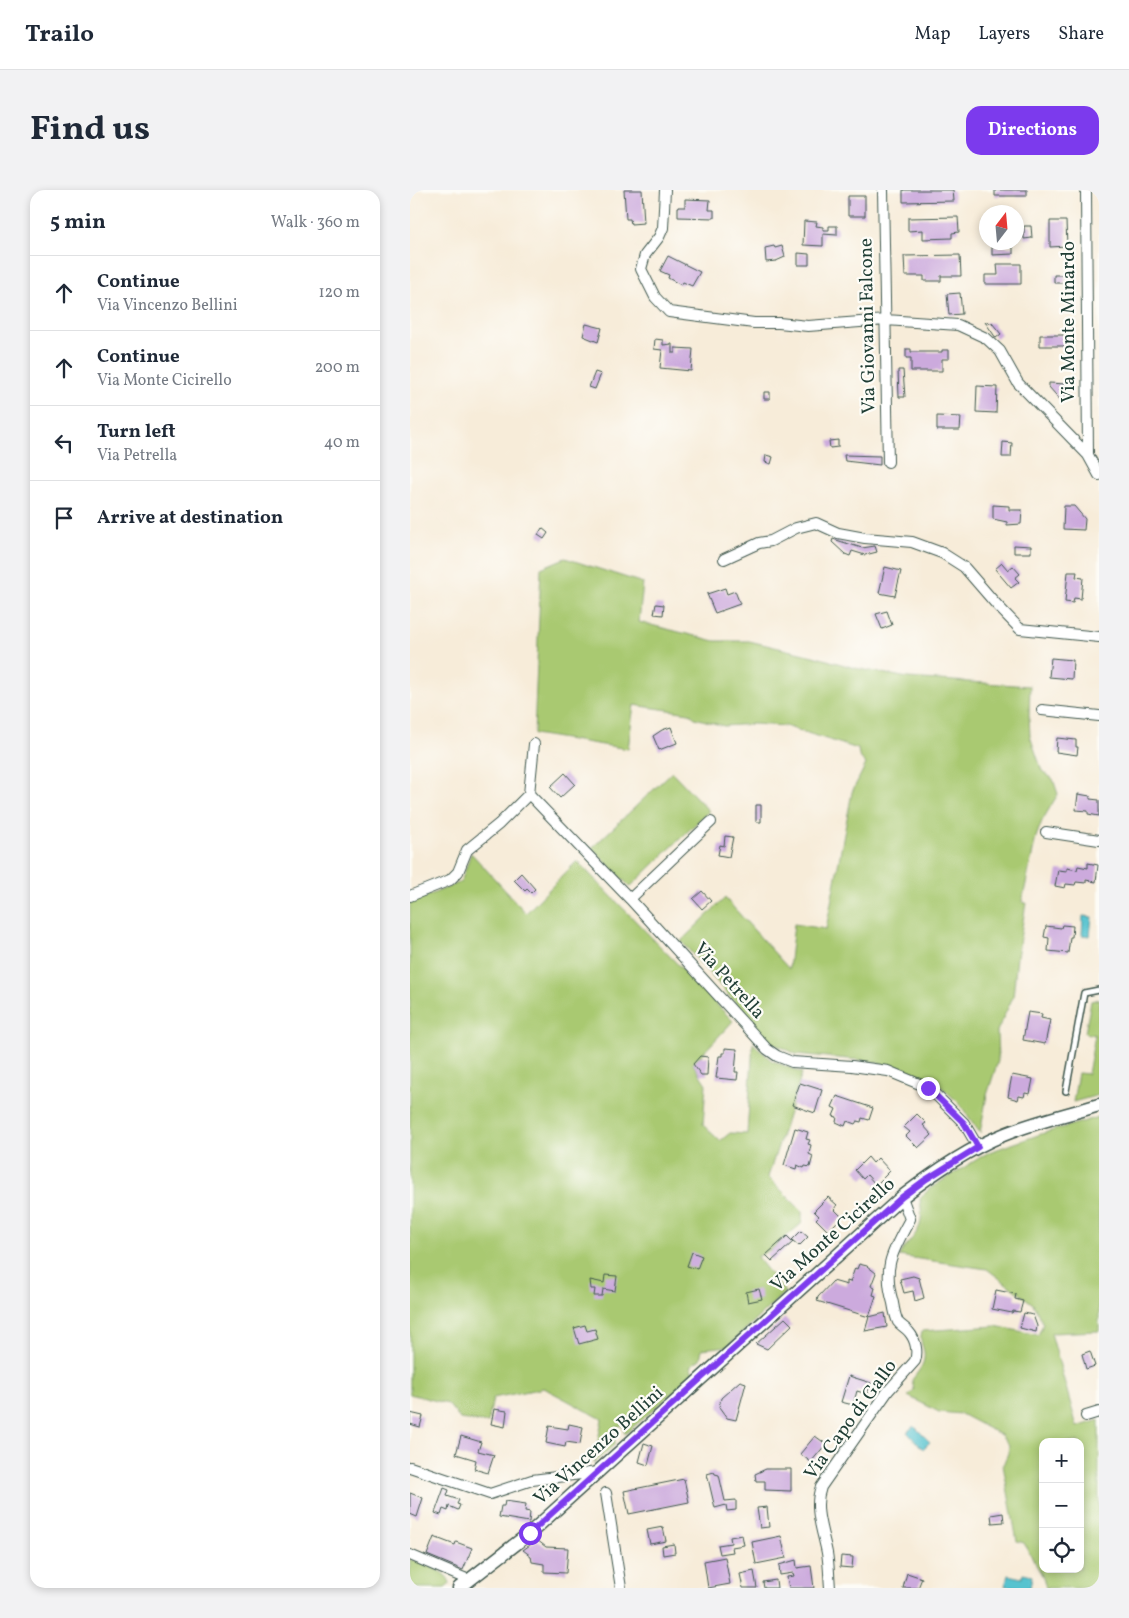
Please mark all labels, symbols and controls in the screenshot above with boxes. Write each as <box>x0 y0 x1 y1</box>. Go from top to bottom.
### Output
text: Trailo <box>25 18 94 52</box>
text: Map <box>914 22 950 47</box>
text: Layers <box>978 22 1030 47</box>
text: Share <box>1058 22 1104 47</box>
text: Find us <box>30 106 150 154</box>
button: Directions <box>966 106 1099 155</box>
north arrow <box>979 205 1024 250</box>
text: 5 min <box>50 208 106 237</box>
text: Walk · 360 m <box>271 212 360 234</box>
street label: Via Giovanni Falcone <box>853 238 883 414</box>
street label: Via Monte Minardo <box>1056 241 1082 403</box>
text: Continue <box>97 269 180 295</box>
icon: ahead <box>50 279 78 307</box>
text: 120 m <box>318 282 360 304</box>
text: Via Vincenzo Bellini <box>97 295 238 317</box>
text: Continue <box>97 344 180 370</box>
icon: ahead <box>50 354 78 382</box>
text: 200 m <box>315 357 360 379</box>
text: Via Monte Cicirello <box>97 370 232 392</box>
text: Turn left <box>97 419 176 445</box>
icon: left <box>50 429 78 457</box>
text: 40 m <box>324 432 360 454</box>
text: Via Petrella <box>97 445 177 467</box>
icon: arrive <box>50 504 78 532</box>
text: Arrive at destination <box>97 505 283 531</box>
street label: Via Petrella <box>687 937 771 1025</box>
route end <box>917 1077 940 1100</box>
street label: Via Monte Cicirello <box>765 1172 901 1298</box>
street label: Via Capo di Gallo <box>799 1355 903 1485</box>
street label: Via Vincenzo Bellini <box>528 1380 670 1512</box>
map controls <box>1039 1438 1084 1573</box>
button: + <box>1039 1438 1084 1483</box>
button: − <box>1039 1483 1084 1528</box>
route start <box>519 1522 542 1545</box>
button: locate <box>1039 1528 1084 1573</box>

